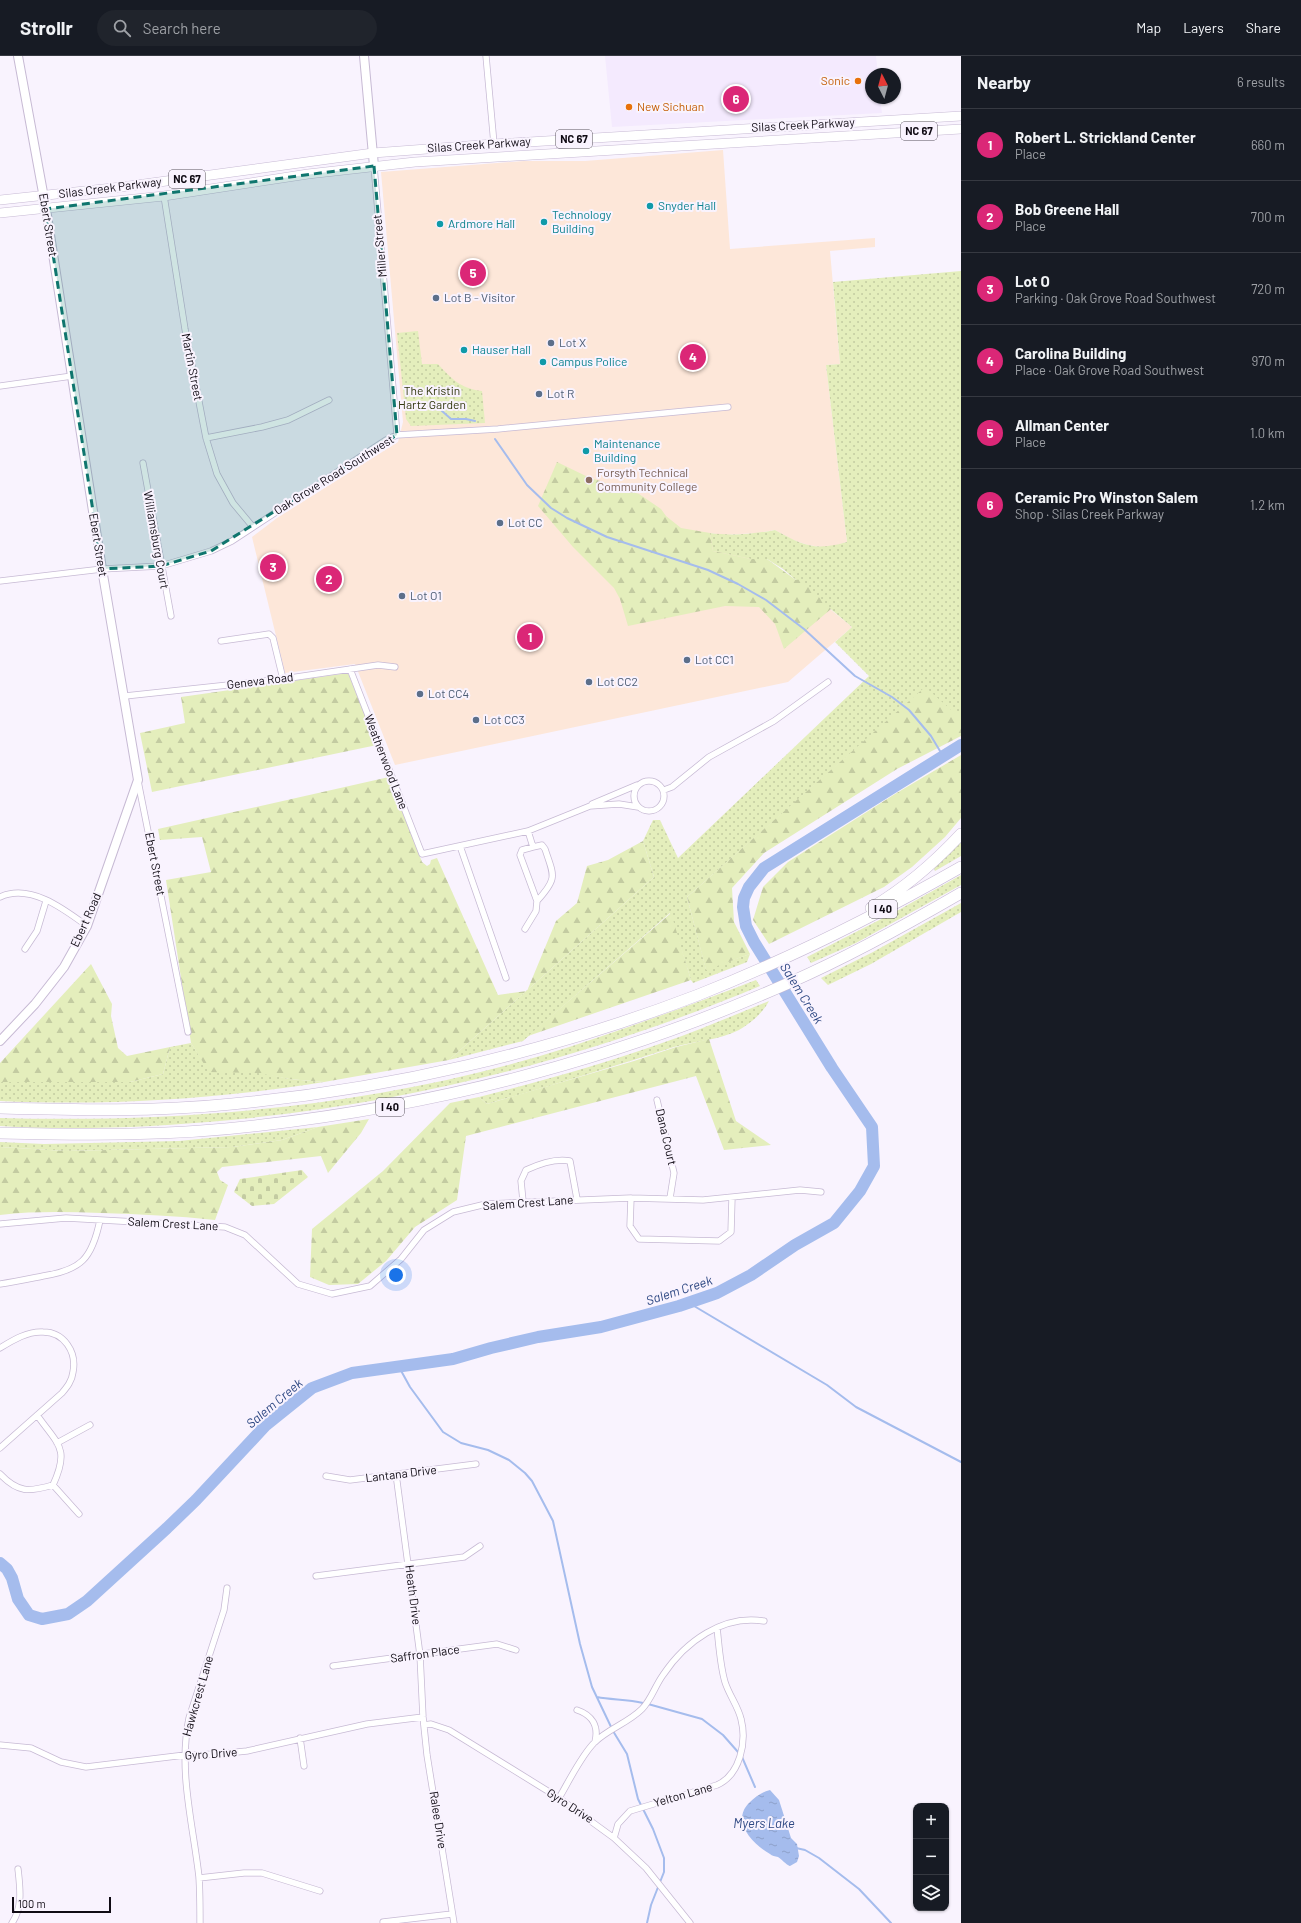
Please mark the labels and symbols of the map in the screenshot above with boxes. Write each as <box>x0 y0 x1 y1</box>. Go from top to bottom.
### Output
north arrow <box>865 68 901 104</box>
place label: Sonic <box>821 73 850 87</box>
marker: Sonic <box>853 76 863 86</box>
pin: 6 <box>723 84 749 114</box>
place label: New Sichuan <box>637 99 704 113</box>
marker: New Sichuan <box>624 102 634 112</box>
street label: Silas Creek Parkway <box>751 114 856 134</box>
road number: NC 67 <box>901 122 937 140</box>
road number: NC 67 <box>556 130 592 148</box>
street label: Silas Creek Parkway <box>427 133 532 155</box>
road number: NC 67 <box>169 170 205 188</box>
street label: Silas Creek Parkway <box>58 174 163 200</box>
street label: Ebert Street <box>37 192 61 258</box>
place label: Snyder Hall <box>658 198 716 212</box>
marker: Snyder Hall <box>645 201 655 211</box>
place label: Technology Building <box>552 207 612 235</box>
street label: Miller Street <box>369 214 389 278</box>
place label: Ardmore Hall <box>448 216 515 230</box>
marker: Technology Building <box>539 217 549 227</box>
marker: Ardmore Hall <box>435 219 445 229</box>
pin: 5 <box>460 258 486 288</box>
place label: Lot B - Visitor <box>444 290 516 304</box>
marker: Lot B - Visitor <box>431 293 441 303</box>
street label: Martin Street <box>180 332 206 402</box>
place label: Lot X <box>559 335 586 349</box>
marker: Lot X <box>546 338 556 348</box>
place label: Hauser Hall <box>472 342 531 356</box>
pin: 4 <box>680 342 706 372</box>
marker: Hauser Hall <box>459 345 469 355</box>
place label: Campus Police <box>551 354 627 368</box>
marker: Campus Police <box>538 357 548 367</box>
park label: The Kristin Hartz Garden <box>398 383 466 411</box>
place label: Lot R <box>547 386 574 400</box>
marker: Lot R <box>534 389 544 399</box>
street label: Oak Grove Road Southwest <box>271 431 396 517</box>
place label: Maintenance Building <box>594 436 660 464</box>
marker: Maintenance Building <box>581 446 591 456</box>
place label: Forsyth Technical Community College <box>597 465 697 493</box>
marker: Forsyth Technical Community College <box>584 475 594 485</box>
street label: Williamsburg Court <box>141 490 172 590</box>
street label: Ebert Street <box>87 512 111 578</box>
place label: Lot CC <box>508 515 543 529</box>
marker: Lot CC <box>495 518 505 528</box>
pin: 3 <box>260 552 286 582</box>
pin: 2 <box>316 564 342 594</box>
place label: Lot O1 <box>410 588 442 602</box>
marker: Lot O1 <box>397 591 407 601</box>
pin: 1 <box>517 622 543 652</box>
place label: Lot CC1 <box>695 652 734 666</box>
marker: Lot CC1 <box>682 655 692 665</box>
street label: Geneva Road <box>226 669 294 691</box>
place label: Lot CC2 <box>597 674 638 688</box>
marker: Lot CC2 <box>584 677 594 687</box>
place label: Lot CC4 <box>428 686 469 700</box>
marker: Lot CC4 <box>415 689 425 699</box>
street label: Weatherwood Lane <box>362 712 411 811</box>
place label: Lot CC3 <box>484 712 525 726</box>
marker: Lot CC3 <box>471 715 481 725</box>
street label: Ebert Street <box>143 831 169 897</box>
street label: Ebert Road <box>67 890 103 949</box>
road number: I 40 <box>869 900 897 918</box>
water label: Salem Creek <box>777 960 827 1027</box>
road number: I 40 <box>376 1098 404 1116</box>
street label: Dana Court <box>654 1107 680 1166</box>
street label: Salem Crest Lane <box>482 1192 574 1212</box>
street label: Salem Crest Lane <box>127 1214 219 1232</box>
your location <box>386 1265 406 1285</box>
water label: Salem Creek <box>644 1272 715 1308</box>
water label: Salem Creek <box>243 1374 306 1431</box>
street label: Lantana Drive <box>364 1462 437 1484</box>
street label: Heath Drive <box>403 1564 425 1626</box>
street label: Saffron Place <box>389 1641 460 1665</box>
street label: Hawkcrest Lane <box>179 1654 215 1738</box>
street label: Gyro Drive <box>184 1744 238 1762</box>
street label: Yelton Lane <box>652 1779 714 1809</box>
street label: Gyro Drive <box>545 1785 597 1825</box>
street label: Ralee Drive <box>428 1790 450 1850</box>
water label: Myers Lake <box>733 1815 795 1831</box>
scale bar <box>12 1895 111 1914</box>

